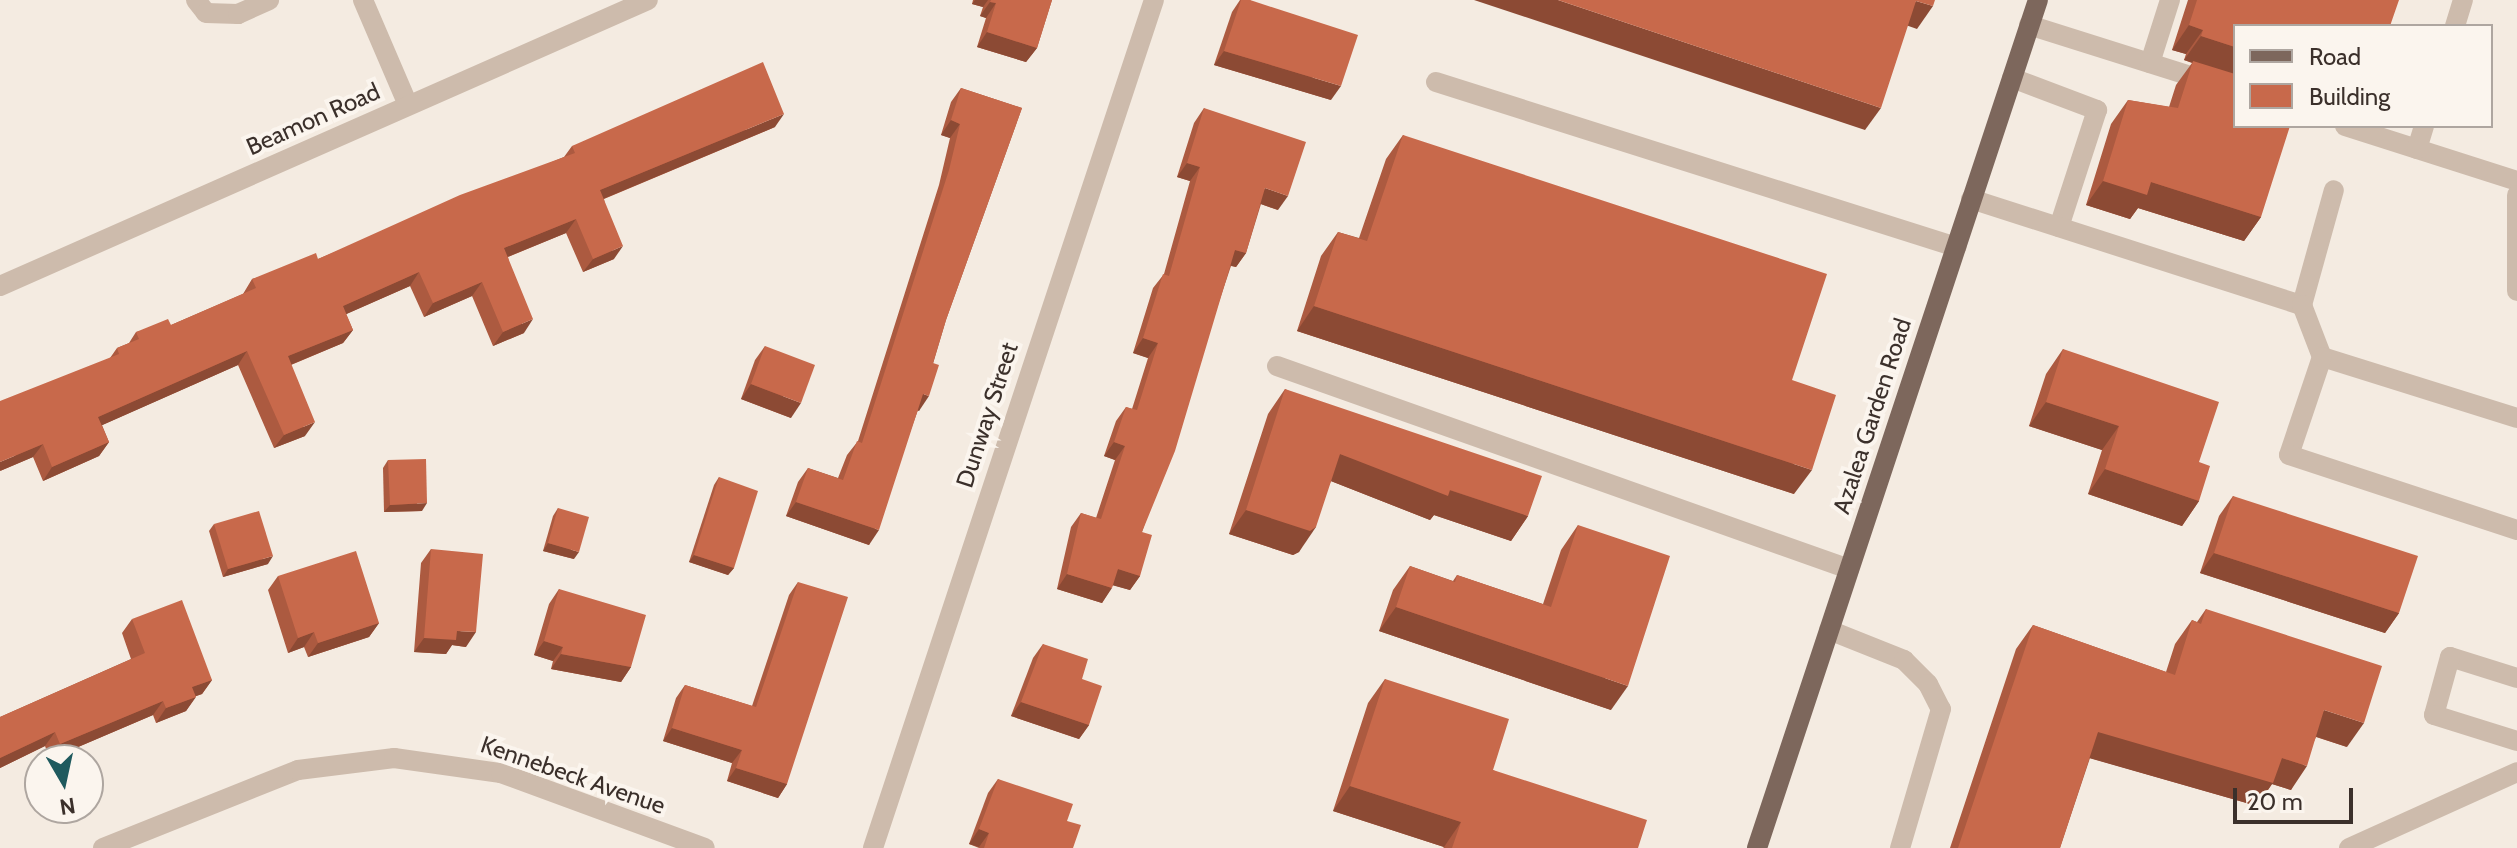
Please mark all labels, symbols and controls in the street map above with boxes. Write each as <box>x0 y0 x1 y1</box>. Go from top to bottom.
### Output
legend <box>2233 24 2493 128</box>
text: Road <box>2309 42 2361 71</box>
street label: Beamon Road <box>242 77 384 161</box>
text: Building <box>2309 82 2390 111</box>
street label: Azalea Garden Road <box>1827 315 1917 517</box>
street label: Dunway Street <box>950 339 1024 491</box>
street label: Kennebeck Avenue <box>477 730 669 820</box>
north arrow <box>24 744 104 824</box>
scale bar <box>2237 772 2357 822</box>
text: 20 m <box>2247 787 2303 816</box>
text: N <box>58 792 77 821</box>

